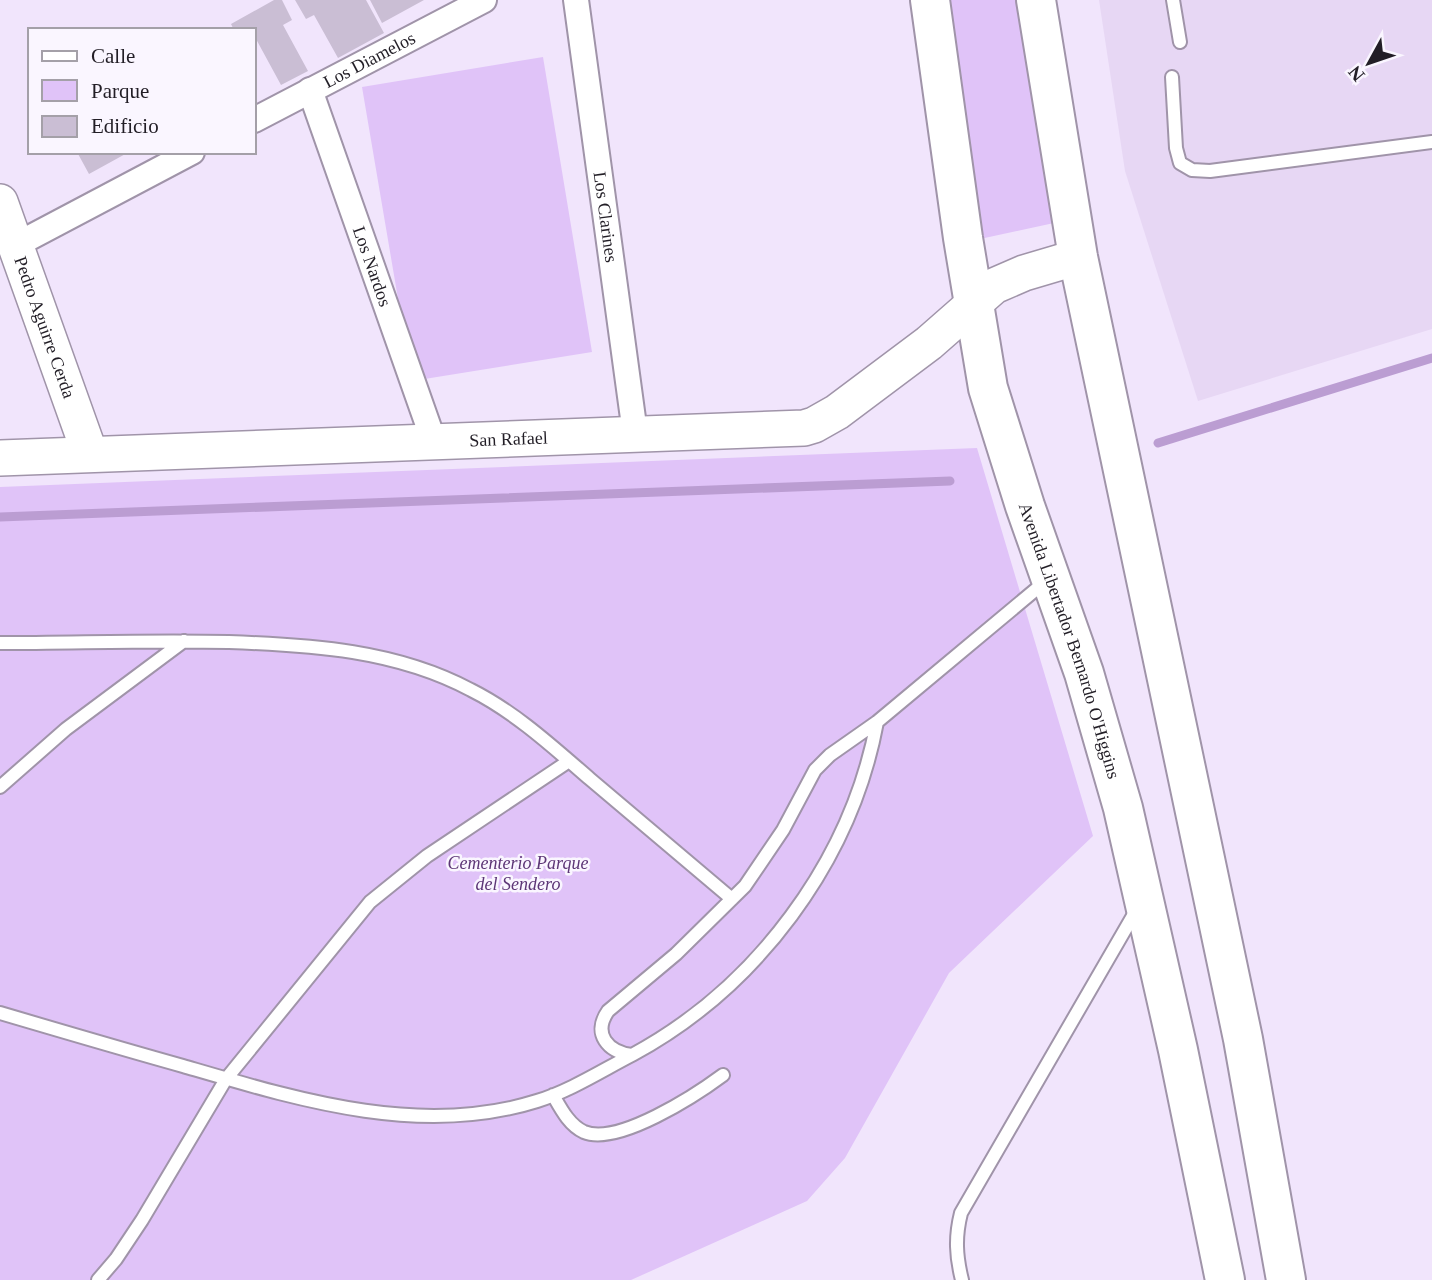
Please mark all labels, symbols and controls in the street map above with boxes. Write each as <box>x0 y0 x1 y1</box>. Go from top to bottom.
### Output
legend <box>28 28 256 154</box>
street label: Los Diamelos <box>320 28 418 92</box>
north arrow <box>1334 28 1404 98</box>
text: Calle <box>91 44 135 68</box>
text: N <box>1344 61 1369 86</box>
text: Parque <box>91 79 149 103</box>
text: Edificio <box>91 114 159 138</box>
street label: Los Clarines <box>589 170 622 264</box>
street label: Los Nardos <box>349 224 395 309</box>
street label: Pedro Aguirre Cerda <box>10 254 79 401</box>
street label: San Rafael <box>469 428 548 450</box>
street label: Avenida Libertador Bernardo O'Higgins <box>1015 500 1124 781</box>
park label: Cementerio Parque del Sendero <box>448 853 588 894</box>

